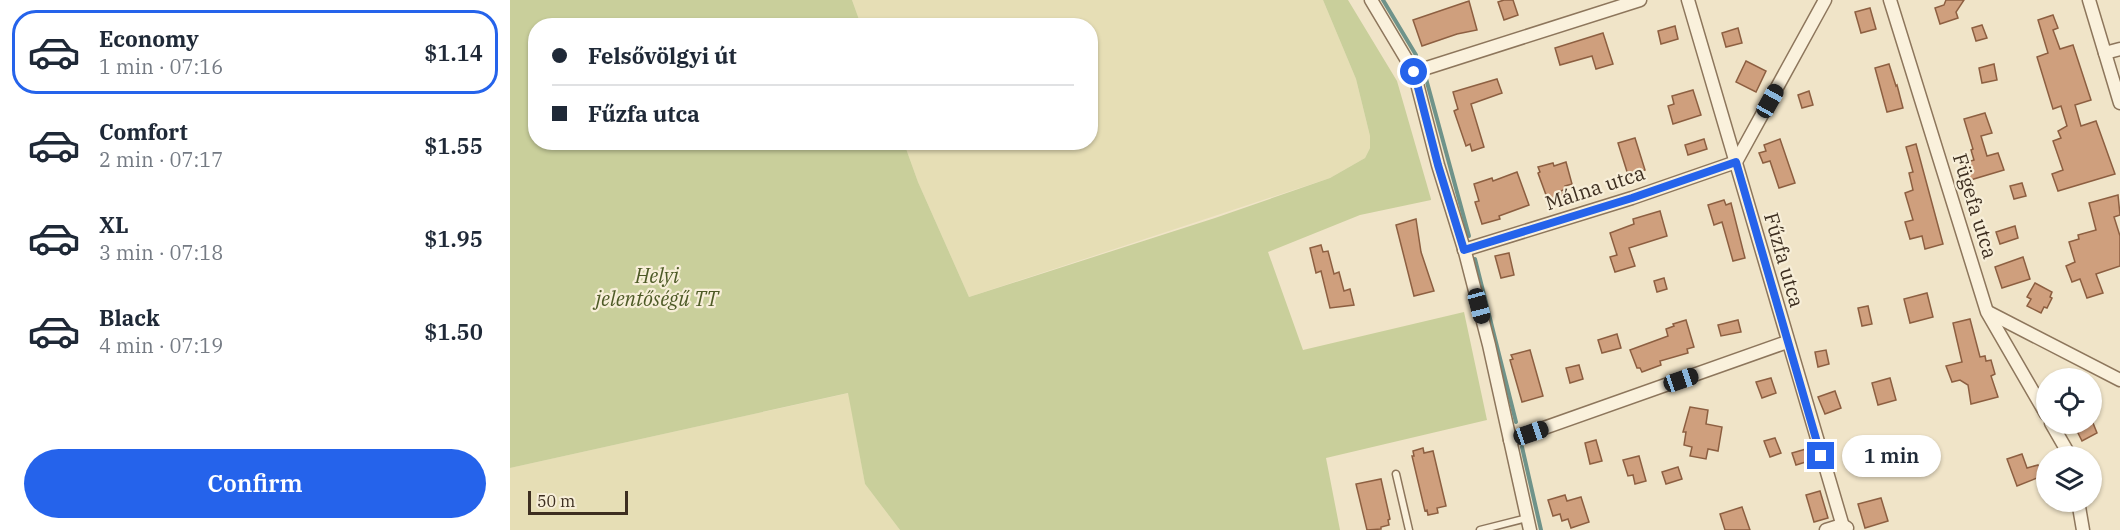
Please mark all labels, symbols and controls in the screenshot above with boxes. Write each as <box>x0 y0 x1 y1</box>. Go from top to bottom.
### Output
text: Economy <box>99 24 199 53</box>
icon: car <box>27 25 81 79</box>
text: $1.14 <box>424 38 483 67</box>
text: Felsővölgyi út <box>588 41 737 70</box>
text: 1 min · 07:16 <box>99 53 223 80</box>
route start <box>1400 58 1427 85</box>
car <box>1753 81 1787 121</box>
text: Fűzfa utca <box>588 99 700 128</box>
text: Comfort <box>99 117 188 146</box>
icon: car <box>27 118 81 172</box>
text: $1.55 <box>424 131 483 160</box>
text: 2 min · 07:17 <box>99 146 223 173</box>
street label: Fügefa utca <box>1947 150 2004 262</box>
street label: Málna utca <box>1542 159 1648 216</box>
street label: Fűzfa utca <box>1758 209 1811 311</box>
text: XL <box>99 210 129 239</box>
icon: car <box>27 211 81 265</box>
text: $1.95 <box>424 224 483 253</box>
text: 3 min · 07:18 <box>99 239 223 266</box>
park label: Helyi jelentőségű TT <box>592 262 720 312</box>
car <box>1466 286 1492 326</box>
text: Black <box>99 303 160 332</box>
icon: car <box>27 304 81 358</box>
text: $1.50 <box>424 317 483 346</box>
text: 4 min · 07:19 <box>99 332 223 359</box>
car <box>1661 366 1701 394</box>
map controls <box>2036 368 2102 512</box>
button: locate <box>2036 368 2102 434</box>
car <box>1511 419 1551 447</box>
callout: 1 min <box>1842 435 1941 477</box>
route end <box>1807 442 1834 469</box>
text: 1 min <box>1864 442 1919 469</box>
button: layers <box>2036 446 2102 512</box>
button: Confirm <box>24 449 486 518</box>
scale bar <box>528 488 628 516</box>
text: 50 m <box>537 491 575 511</box>

